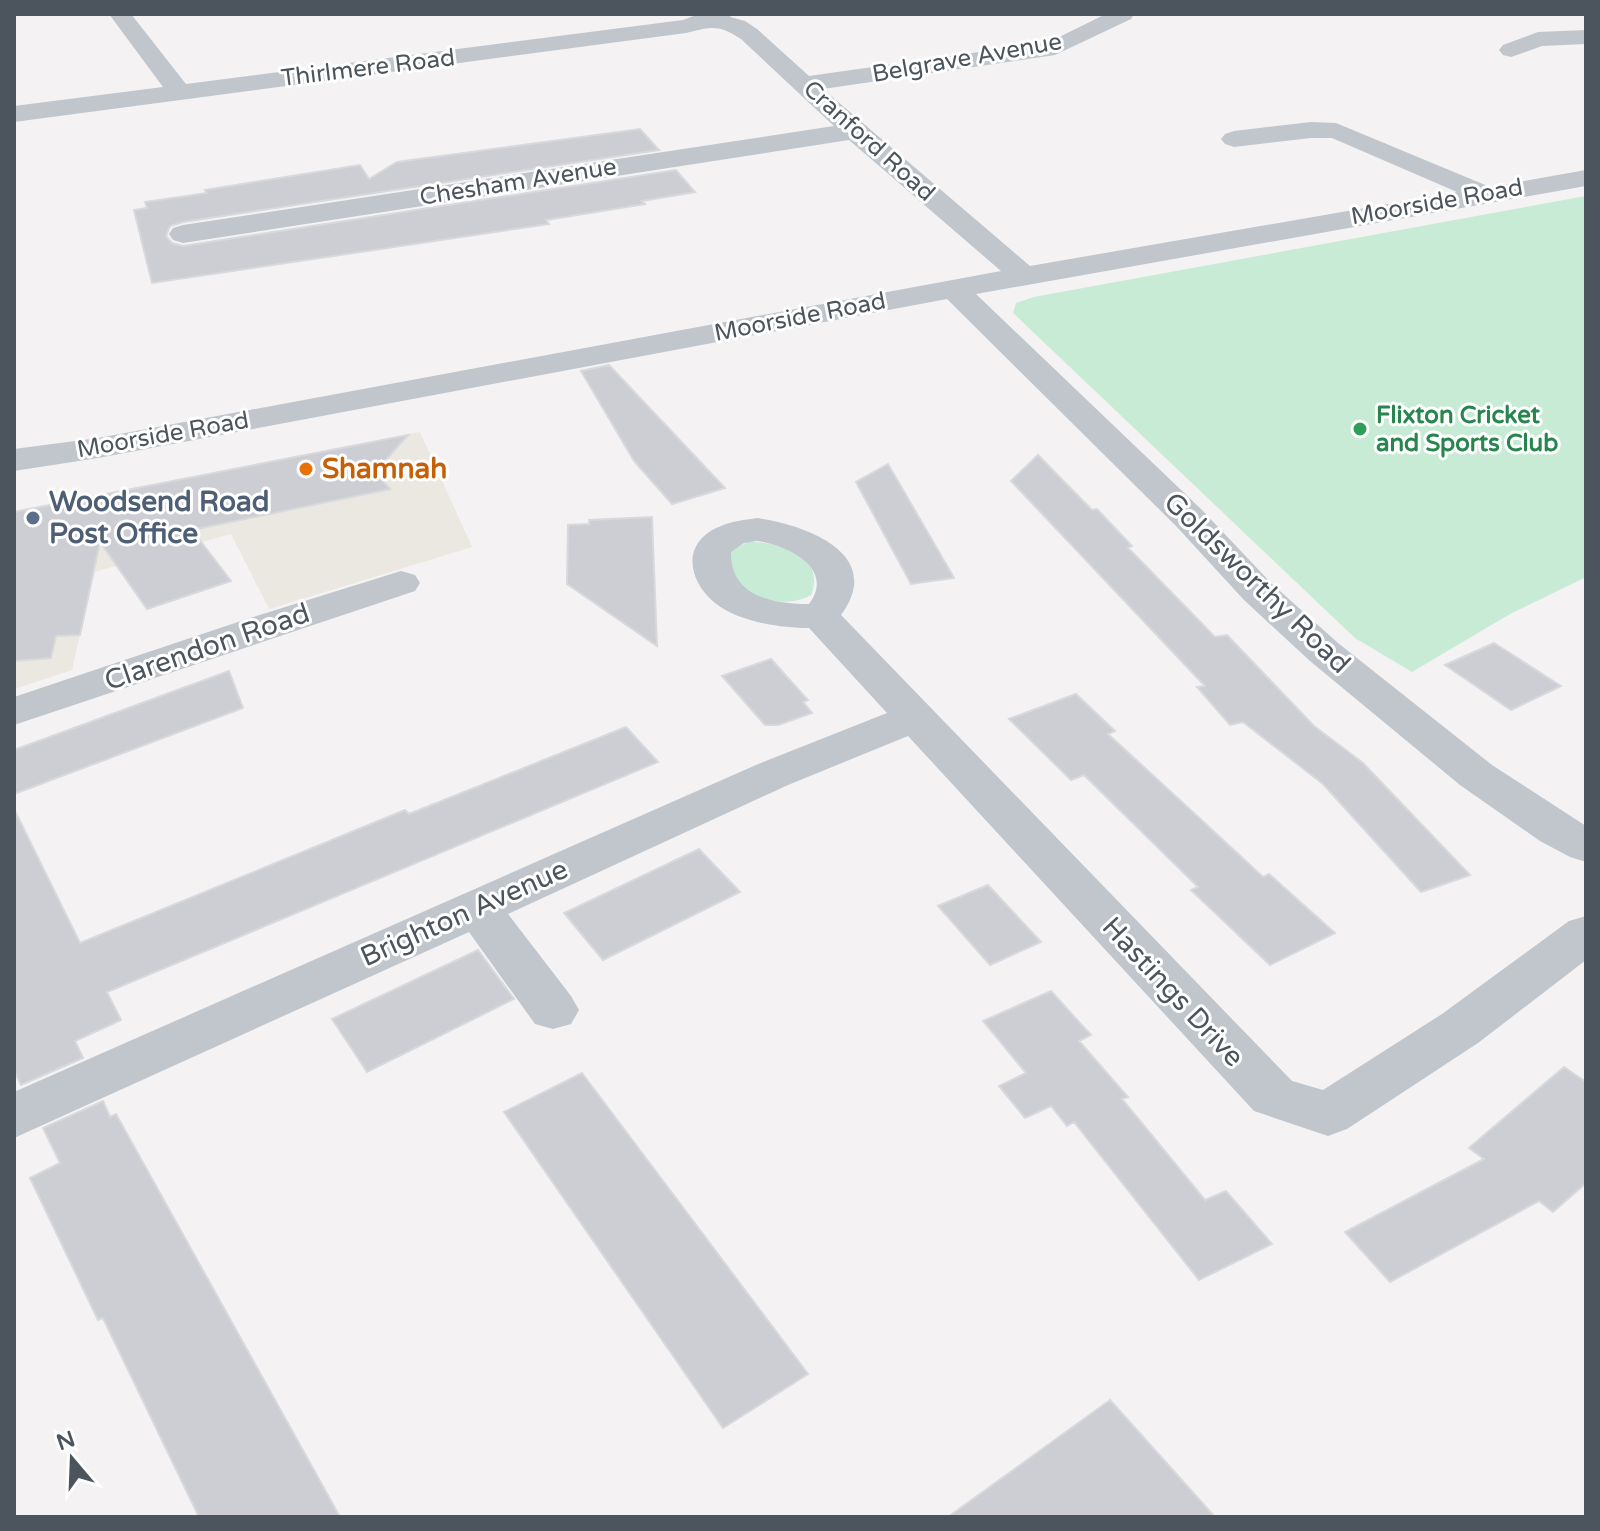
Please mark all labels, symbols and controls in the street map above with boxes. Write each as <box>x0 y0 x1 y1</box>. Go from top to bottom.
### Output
street label: Belgrave Avenue <box>870 27 1064 89</box>
street label: Thirlmere Road <box>279 43 457 93</box>
street label: Cranford Road <box>797 74 941 208</box>
street label: Chesham Avenue <box>418 152 618 212</box>
street label: Moorside Road <box>1349 173 1525 231</box>
street label: Moorside Road <box>712 286 888 348</box>
place label: Flixton Cricket and Sports Club <box>1376 401 1558 458</box>
street label: Moorside Road <box>75 406 251 464</box>
marker: Flixton Cricket and Sports Club <box>1351 420 1369 438</box>
place label: Shamnah <box>322 452 447 486</box>
marker: Shamnah <box>297 460 315 478</box>
place label: Woodsend Road Post Office <box>49 485 269 551</box>
street label: Goldsworthy Road <box>1157 485 1357 681</box>
marker: Woodsend Road Post Office <box>24 509 42 527</box>
street label: Clarendon Road <box>100 596 314 698</box>
street label: Brighton Avenue <box>355 852 573 974</box>
street label: Hastings Drive <box>1095 910 1251 1074</box>
north arrow <box>32 1419 112 1499</box>
text: N <box>53 1426 78 1456</box>

